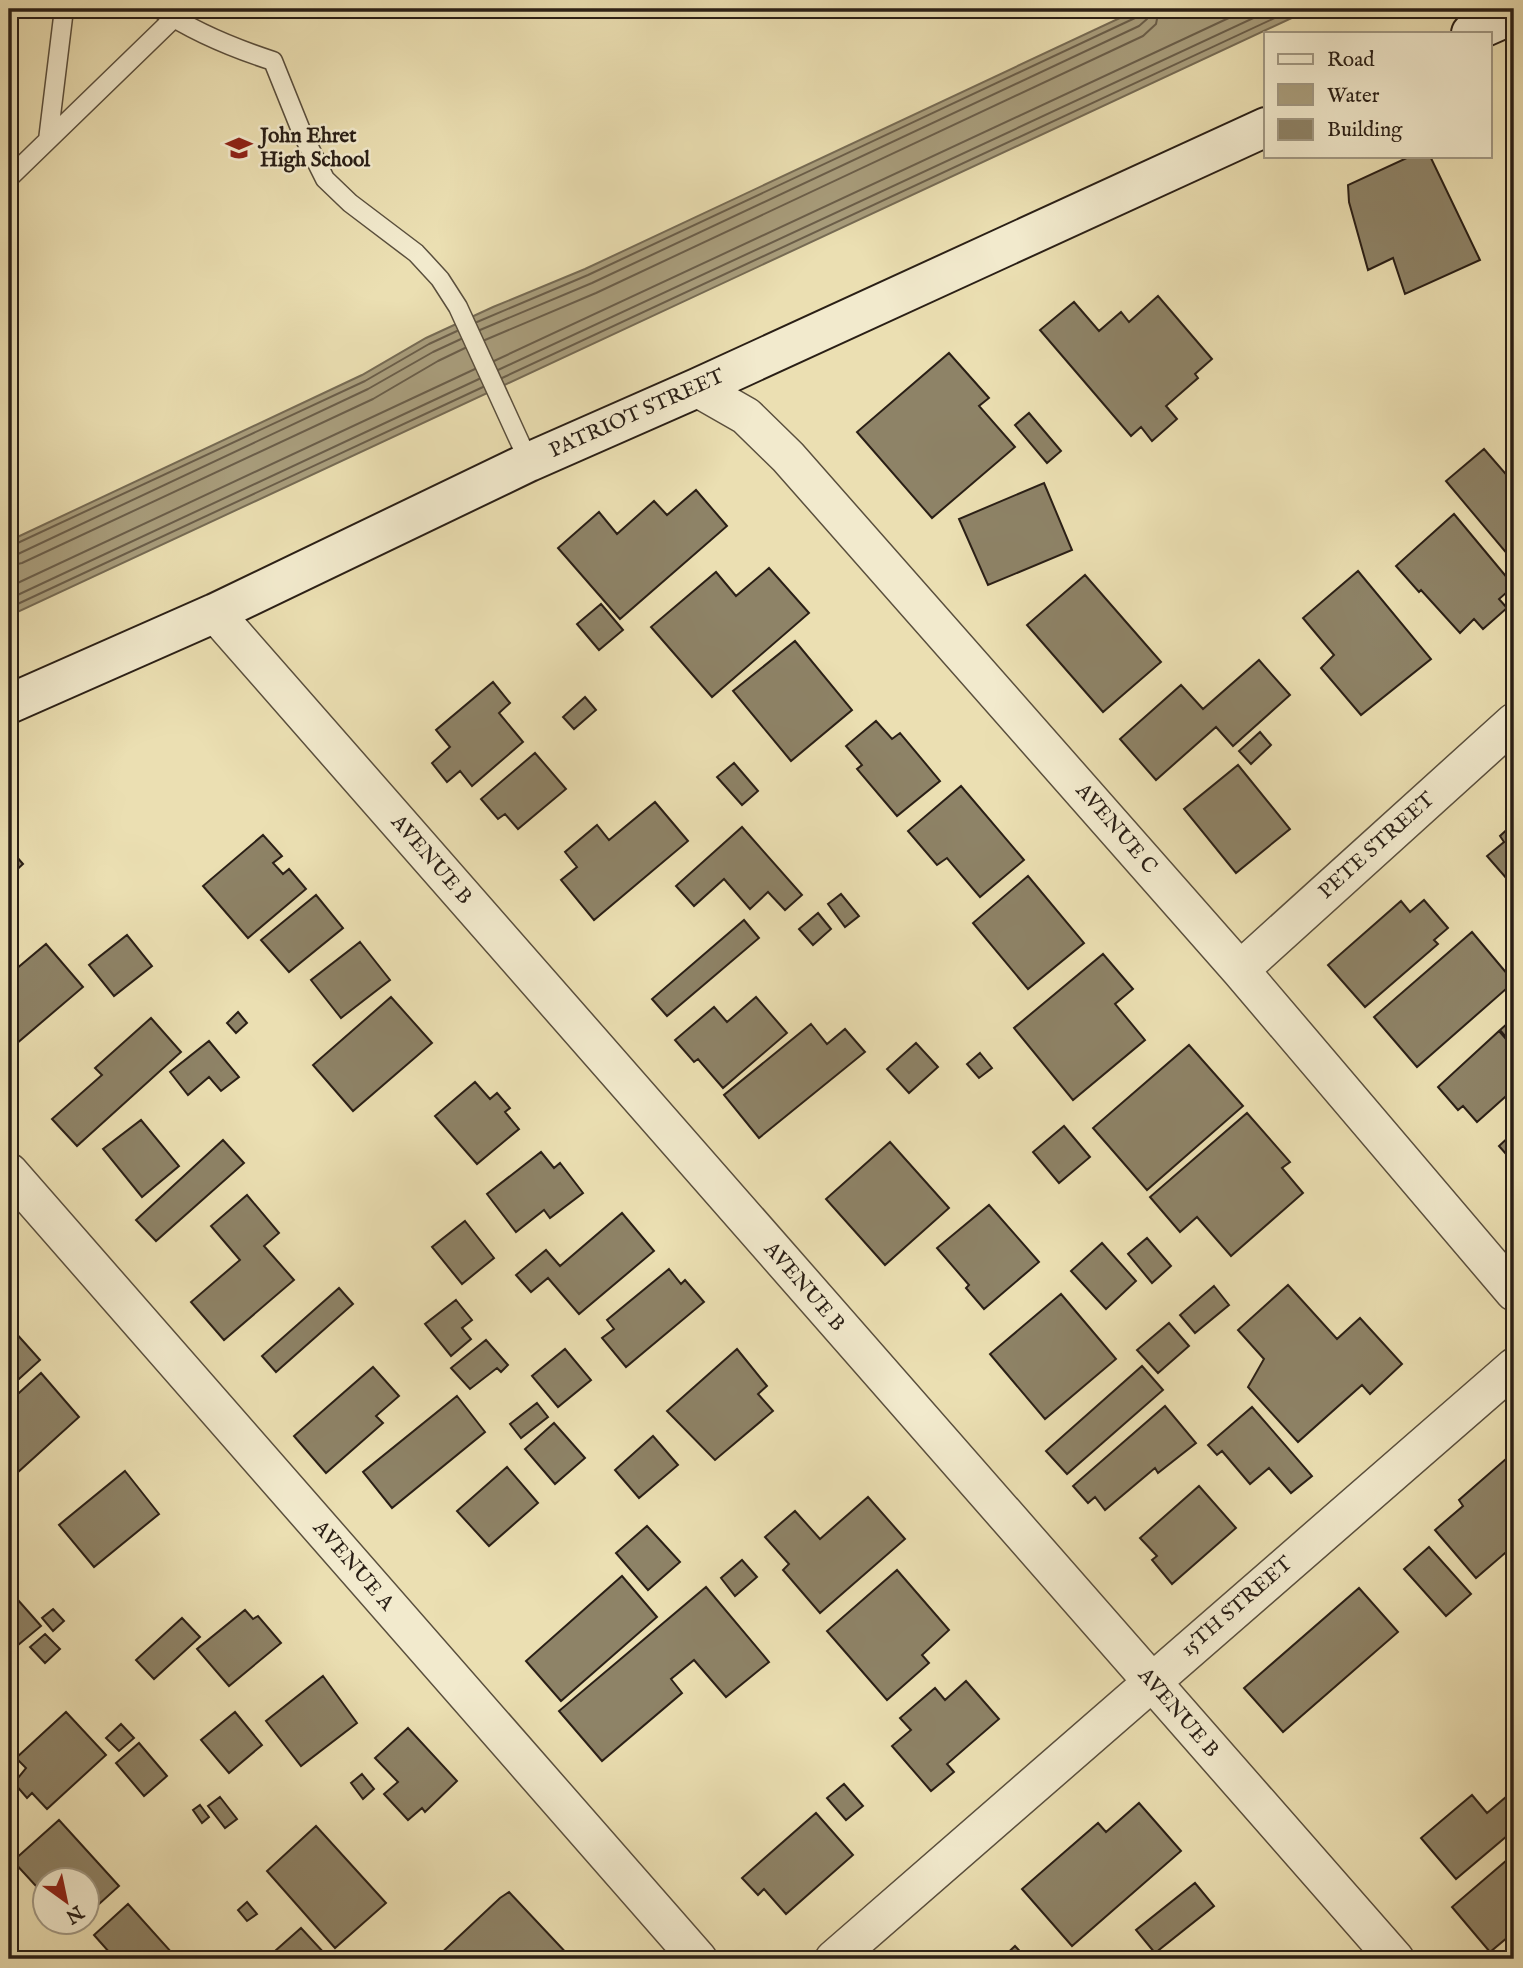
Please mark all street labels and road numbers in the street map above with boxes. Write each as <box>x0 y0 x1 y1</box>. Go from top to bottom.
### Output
street label: PATRIOT STREET <box>545 363 729 465</box>
street label: AVENUE C <box>1069 777 1163 880</box>
street label: PETE STREET <box>1313 786 1441 905</box>
street label: AVENUE B <box>384 809 478 911</box>
street label: AVENUE B <box>757 1236 851 1338</box>
street label: AVENUE A <box>306 1515 400 1617</box>
street label: 15TH STREET <box>1175 1551 1299 1663</box>
street label: AVENUE B <box>1131 1662 1225 1764</box>

